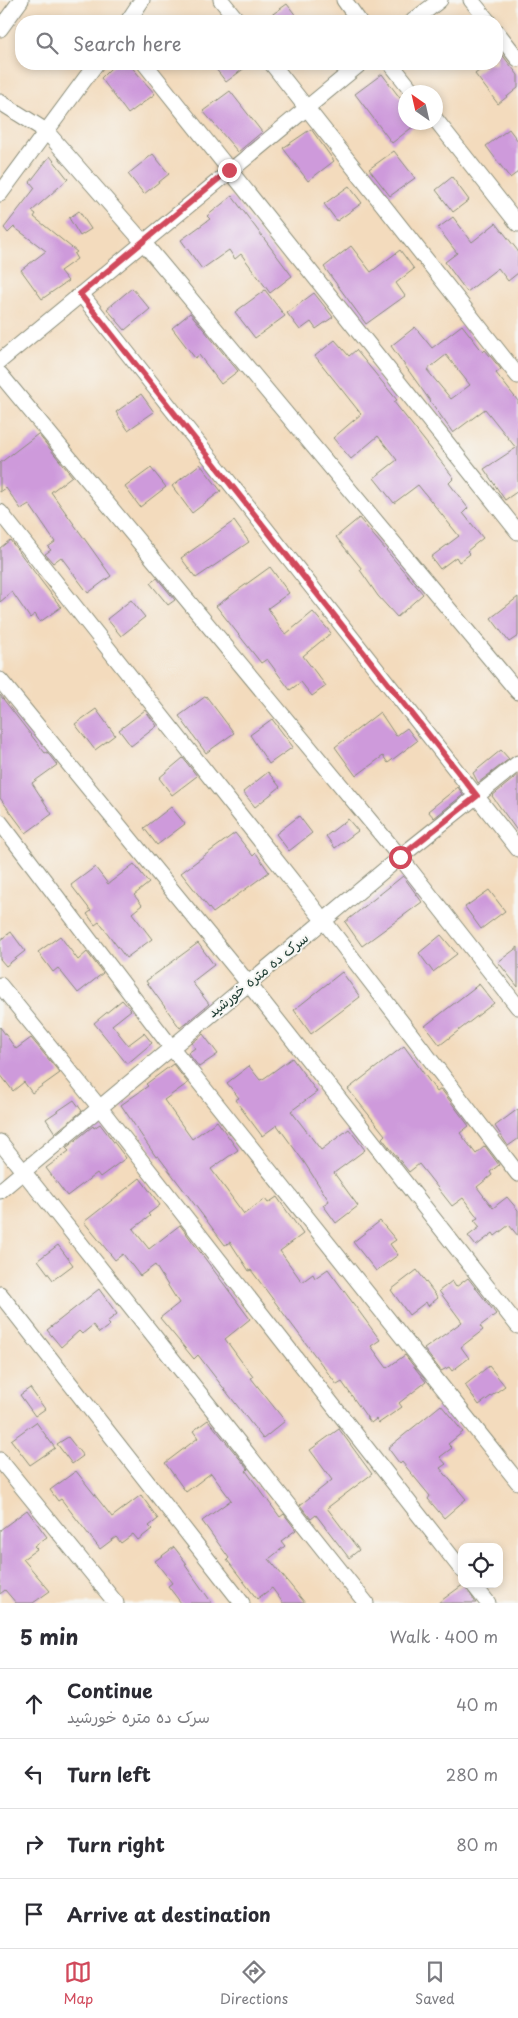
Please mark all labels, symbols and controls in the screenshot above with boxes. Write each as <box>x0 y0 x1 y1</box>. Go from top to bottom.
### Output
search box <box>15 15 503 70</box>
icon: search <box>33 29 61 57</box>
text: Search here <box>73 29 182 57</box>
north arrow <box>398 85 443 130</box>
route end <box>218 159 241 182</box>
route start <box>389 846 412 869</box>
street label: سرک ده متره خورشید <box>203 927 313 1022</box>
map controls <box>458 1543 503 1588</box>
button: locate <box>458 1543 503 1588</box>
text: 5 min <box>20 1620 78 1652</box>
text: Walk · 400 m <box>390 1624 498 1648</box>
text: Continue <box>67 1676 153 1704</box>
icon: ahead <box>20 1690 48 1718</box>
text: 40 m <box>456 1692 498 1716</box>
text: سرک ده متره خورشید <box>67 1704 210 1728</box>
icon: left <box>20 1760 48 1788</box>
text: Turn left <box>67 1760 151 1788</box>
text: 280 m <box>446 1762 498 1786</box>
icon: right <box>20 1830 48 1858</box>
text: Turn right <box>67 1830 165 1858</box>
text: 80 m <box>456 1832 498 1856</box>
icon: arrive <box>20 1900 48 1928</box>
text: Arrive at destination <box>67 1900 271 1928</box>
tab: Map <box>63 1958 93 2009</box>
tab: Directions <box>220 1958 288 2009</box>
tab: Saved <box>415 1958 455 2009</box>

